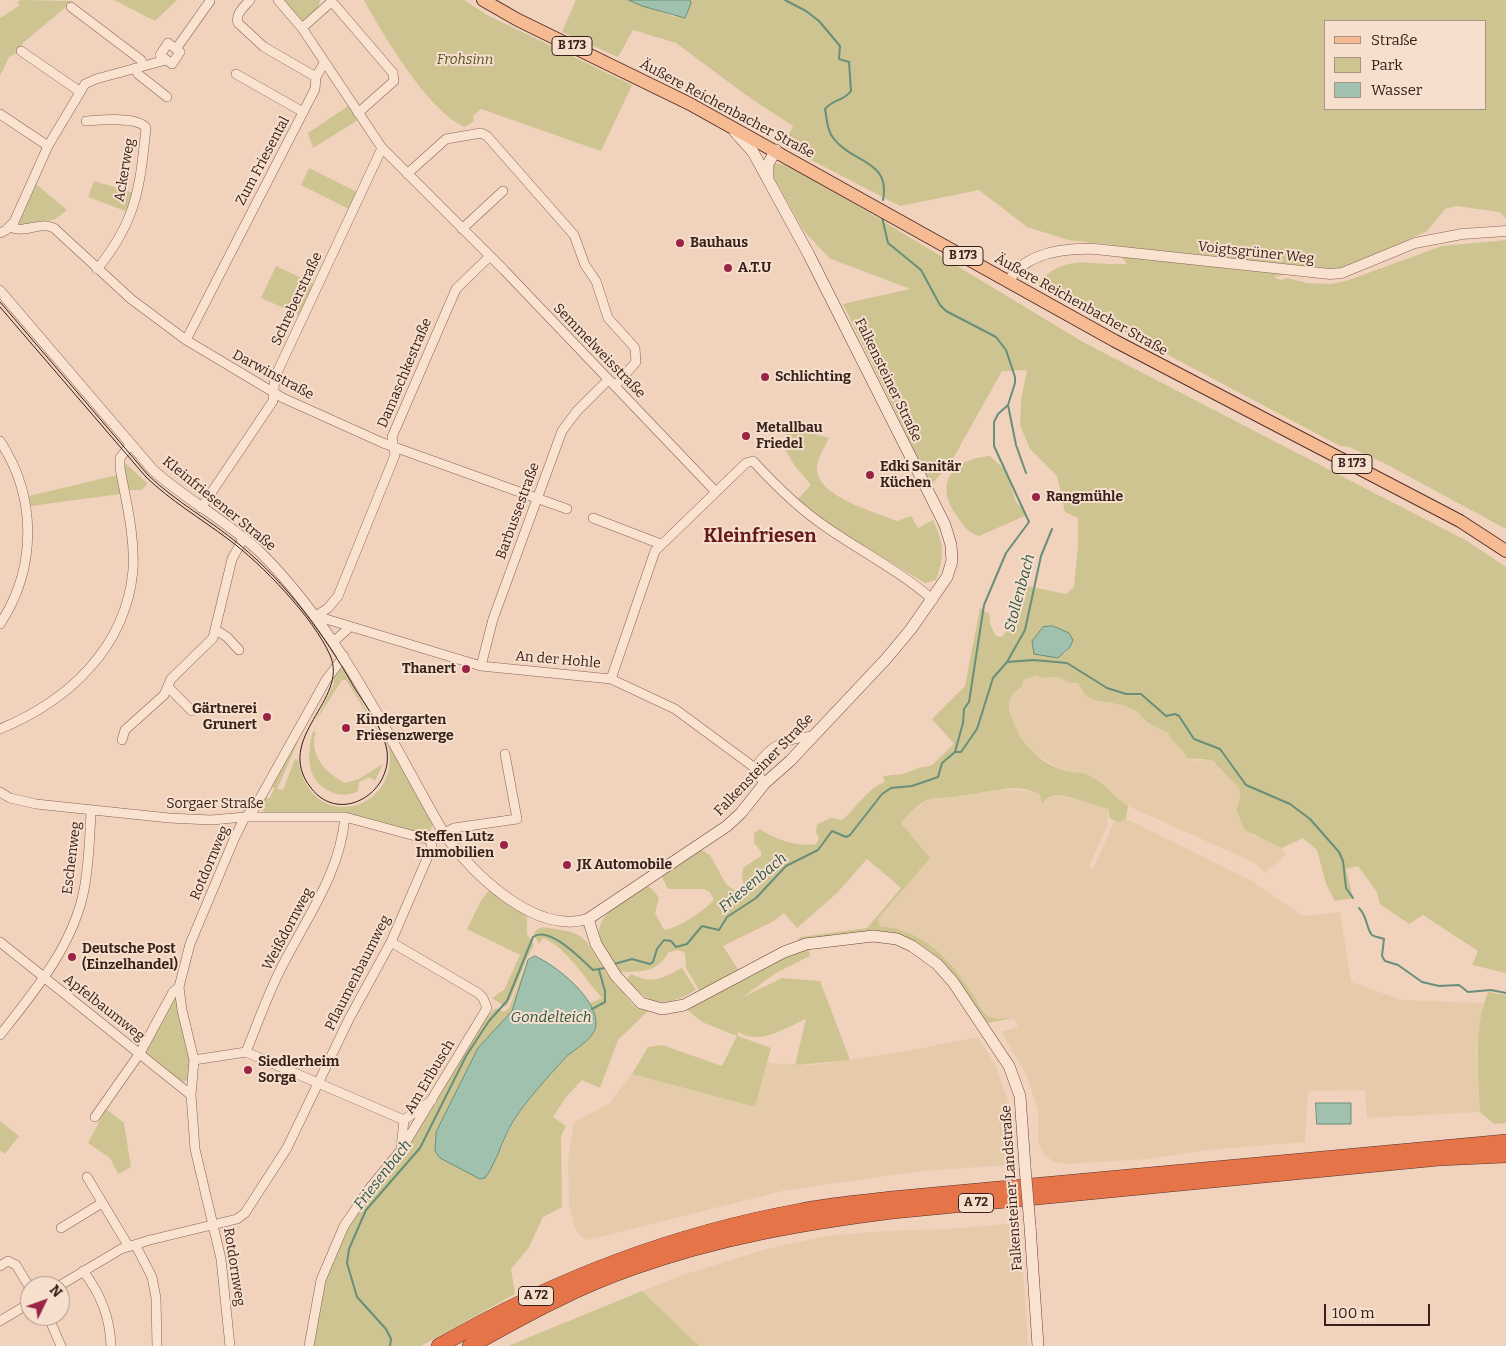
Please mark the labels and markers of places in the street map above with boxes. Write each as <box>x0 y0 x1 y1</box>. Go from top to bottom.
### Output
place label: Bauhaus <box>690 235 748 251</box>
marker: Bauhaus <box>674 237 686 249</box>
place label: A.T.U <box>738 260 771 276</box>
marker: A.T.U <box>722 262 734 274</box>
place label: Schlichting <box>775 369 851 385</box>
marker: Schlichting <box>759 371 771 383</box>
place label: Metallbau Friedel <box>756 420 823 452</box>
marker: Metallbau Friedel <box>740 430 752 442</box>
place label: Edki Sanitär Küchen <box>880 459 961 492</box>
marker: Edki Sanitär Küchen <box>864 469 876 481</box>
place label: Rangmühle <box>1046 489 1123 505</box>
marker: Rangmühle <box>1030 491 1042 503</box>
place label: Thanert <box>402 661 456 677</box>
marker: Thanert <box>460 663 472 675</box>
place label: Gärtnerei Grunert <box>192 701 257 734</box>
marker: Gärtnerei Grunert <box>261 711 273 723</box>
place label: Kindergarten Friesenzwerge <box>356 712 454 744</box>
marker: Kindergarten Friesenzwerge <box>340 722 352 734</box>
place label: Steffen Lutz Immobilien <box>415 829 494 862</box>
marker: Steffen Lutz Immobilien <box>498 839 510 851</box>
place label: JK Automobile <box>577 857 672 873</box>
marker: JK Automobile <box>561 859 573 871</box>
place label: Deutsche Post (Einzelhandel) <box>82 941 178 974</box>
marker: Deutsche Post (Einzelhandel) <box>66 951 78 963</box>
place label: Siedlerheim Sorga <box>258 1054 339 1086</box>
marker: Siedlerheim Sorga <box>242 1064 254 1076</box>

